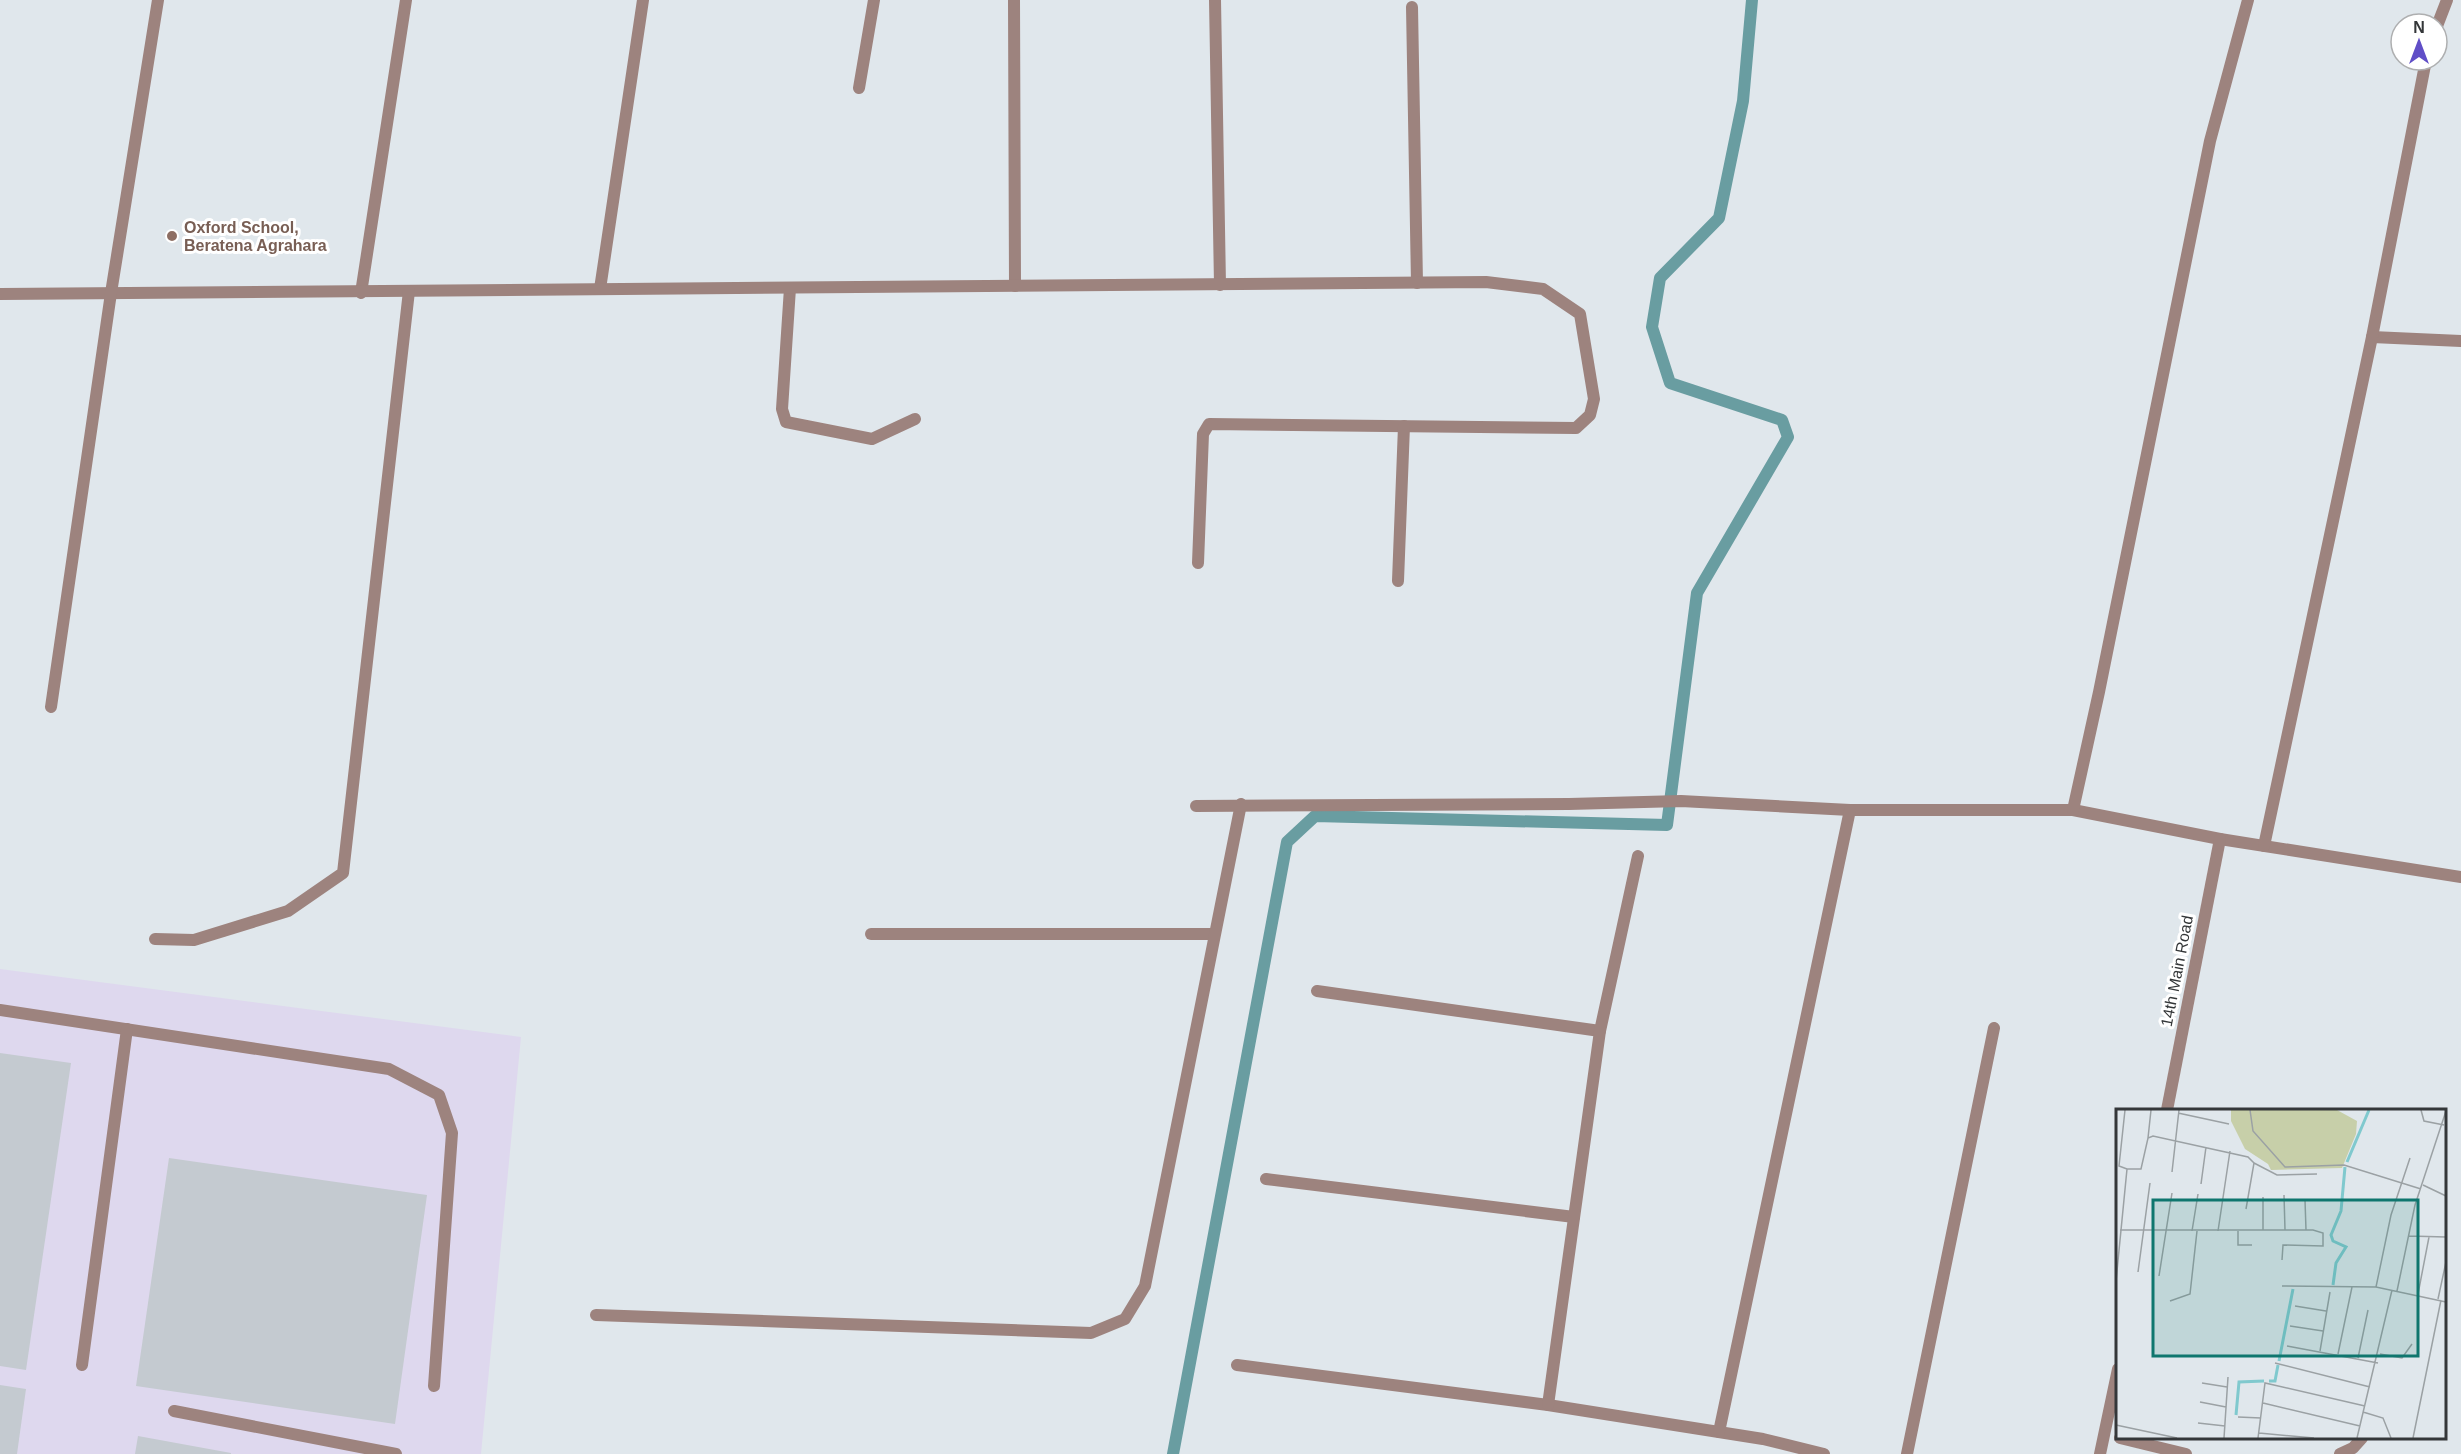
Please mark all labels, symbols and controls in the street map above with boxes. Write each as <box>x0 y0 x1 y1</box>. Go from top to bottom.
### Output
north arrow <box>2389 12 2449 72</box>
text: N <box>2413 19 2425 36</box>
place label: Oxford School, Beratena Agrahara <box>184 219 327 254</box>
marker: Oxford School, Beratena Agrahara <box>165 229 179 243</box>
street label: 14th Main Road <box>2158 914 2196 1028</box>
inset map <box>2116 1109 2446 1439</box>

